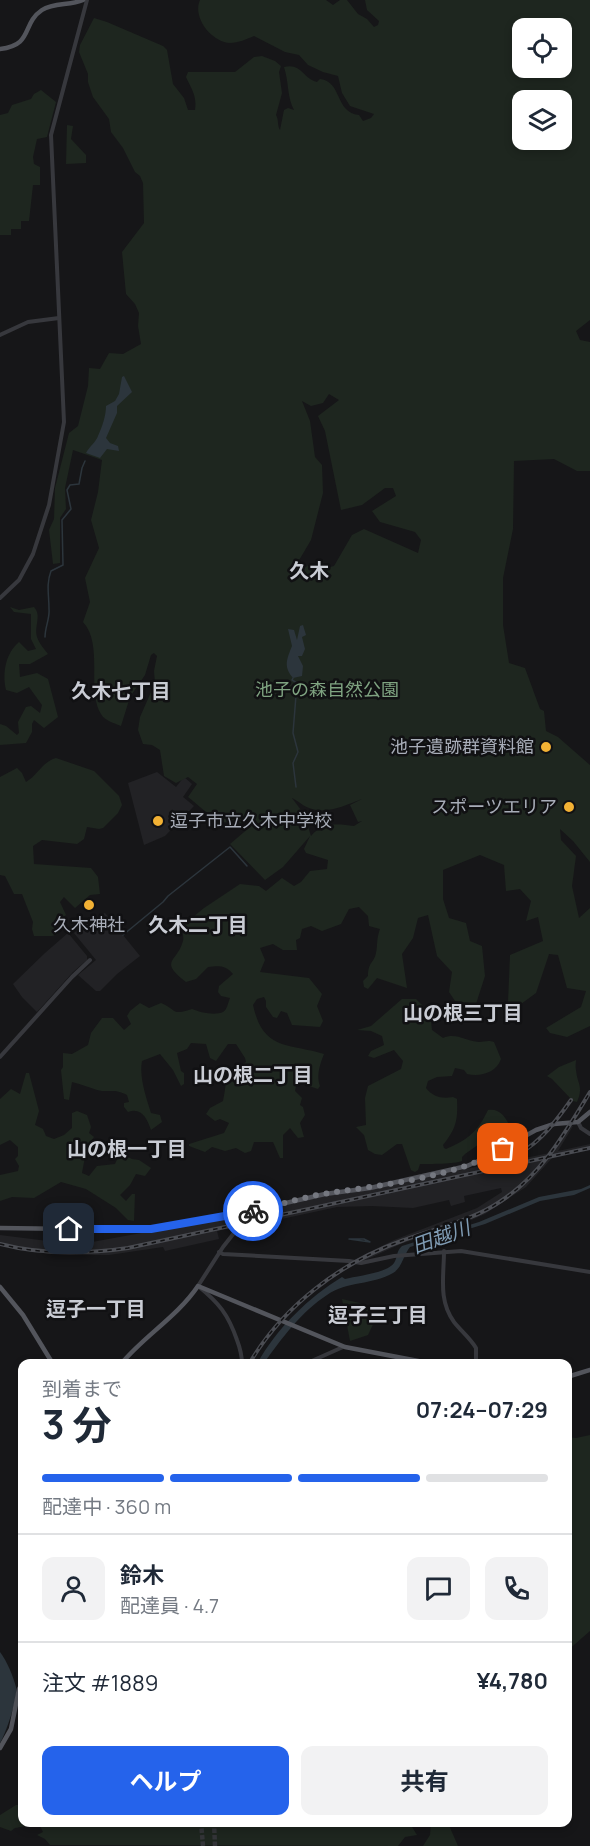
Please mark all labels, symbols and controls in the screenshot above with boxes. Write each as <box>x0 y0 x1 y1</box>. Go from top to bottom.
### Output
map controls <box>512 18 572 150</box>
button: locate <box>512 18 572 78</box>
button: layers <box>512 90 572 150</box>
district label: 久木 <box>289 557 329 584</box>
district label: 久木七丁目 <box>71 677 171 704</box>
park label: 池子の森自然公園 <box>255 677 399 701</box>
place label: 池子遺跡群資料館 <box>390 734 534 758</box>
marker: 池子遺跡群資料館 <box>539 740 553 754</box>
place label: スポーツエリア <box>431 794 557 818</box>
marker: スポーツエリア <box>562 800 576 814</box>
place label: 逗子市立久木中学校 <box>170 808 332 832</box>
marker: 逗子市立久木中学校 <box>151 814 165 828</box>
marker: 久木神社 <box>82 898 96 912</box>
district label: 久木二丁目 <box>148 911 248 938</box>
place label: 久木神社 <box>53 912 125 936</box>
district label: 山の根三丁目 <box>403 999 523 1026</box>
district label: 山の根二丁目 <box>193 1061 313 1088</box>
pin <box>477 1123 528 1174</box>
icon: bag <box>486 1132 519 1165</box>
district label: 山の根一丁目 <box>67 1135 187 1162</box>
courier <box>223 1181 283 1241</box>
icon: bike <box>237 1195 270 1228</box>
pin <box>43 1203 94 1254</box>
icon: home <box>52 1212 85 1245</box>
water label: 田越川 <box>408 1213 476 1259</box>
district label: 逗子一丁目 <box>46 1295 146 1322</box>
district label: 逗子三丁目 <box>328 1301 428 1328</box>
text: 到着まで <box>42 1375 122 1402</box>
text: 07:24–07:29 <box>416 1395 548 1425</box>
text: 3 分 <box>42 1397 111 1451</box>
text: 配達中 · 360 m <box>42 1493 171 1520</box>
button: person <box>42 1557 105 1620</box>
button: chat <box>407 1557 470 1620</box>
button: phone <box>485 1557 548 1620</box>
text: 鈴木 <box>120 1560 164 1590</box>
text: 配達員 · 4.7 <box>120 1592 219 1619</box>
text: ¥4,780 <box>477 1666 548 1696</box>
text: 注文 #1889 <box>42 1668 158 1698</box>
button: ヘルプ <box>42 1746 289 1815</box>
button: 共有 <box>301 1746 548 1815</box>

